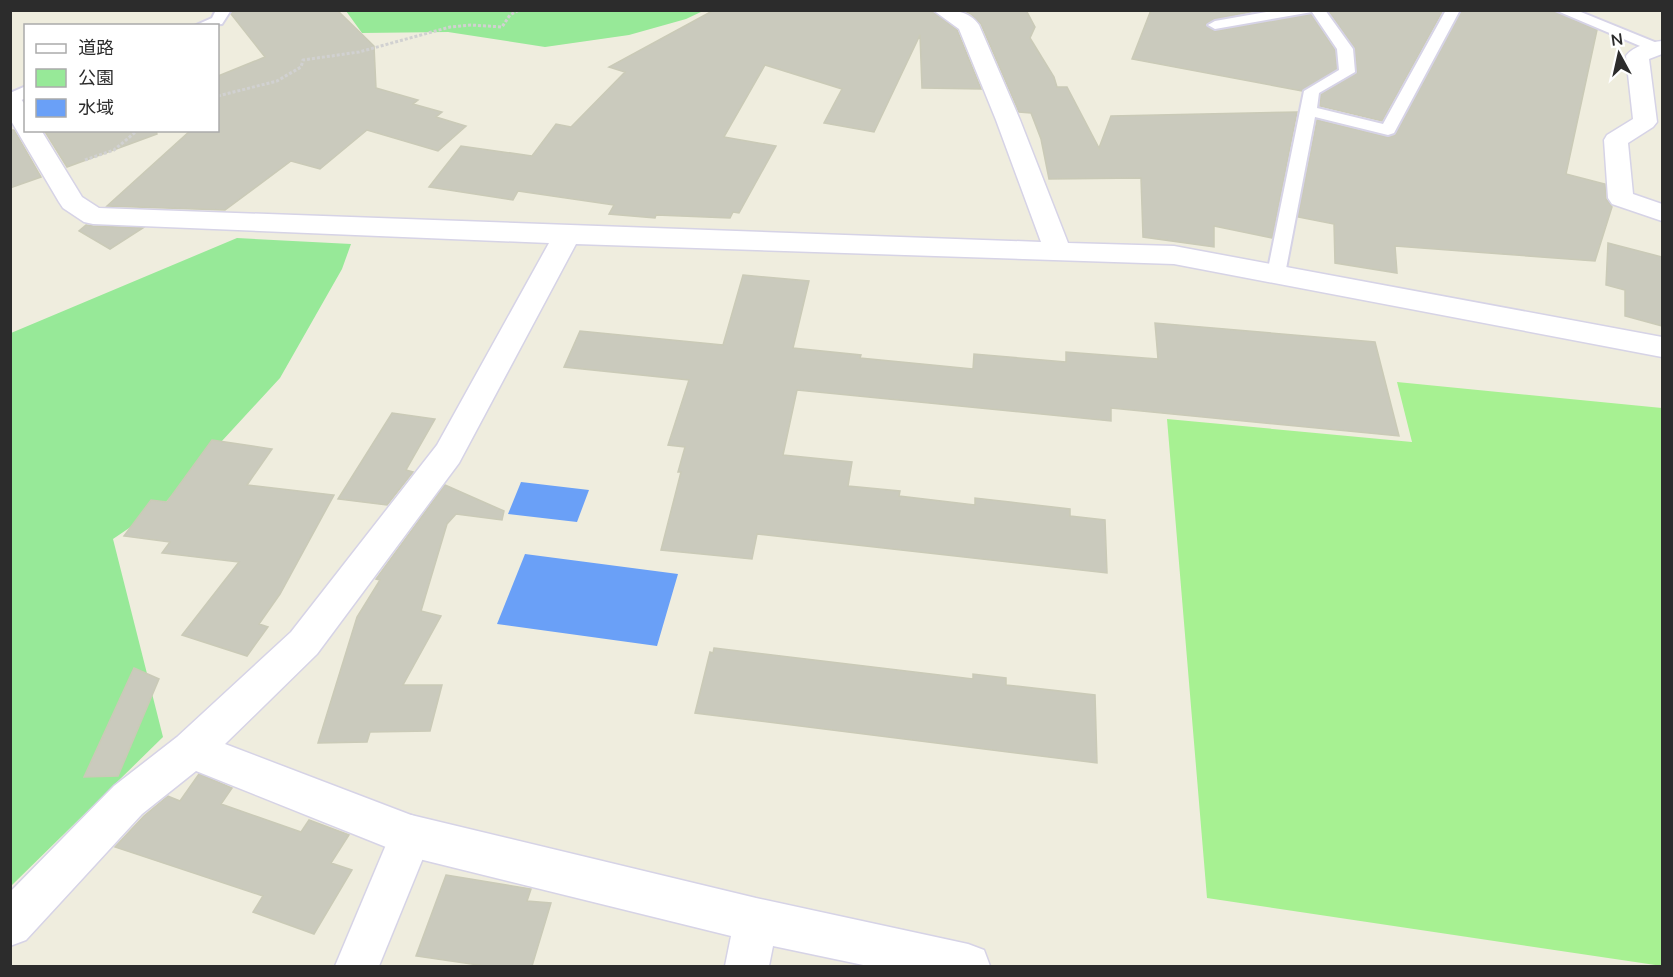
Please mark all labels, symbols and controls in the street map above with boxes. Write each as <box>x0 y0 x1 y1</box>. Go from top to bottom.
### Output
legend <box>24 24 219 132</box>
north arrow <box>1589 24 1649 84</box>
text: N <box>1610 28 1624 50</box>
text: 道路 <box>78 36 114 59</box>
text: 公園 <box>78 66 114 89</box>
text: 水域 <box>78 96 114 119</box>

